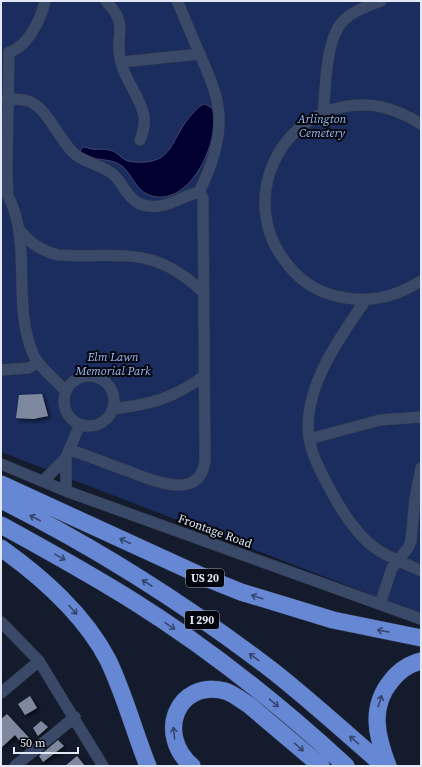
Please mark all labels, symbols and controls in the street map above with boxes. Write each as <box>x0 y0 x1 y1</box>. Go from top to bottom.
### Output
park label: Arlington Cemetery <box>297 111 347 141</box>
park label: Elm Lawn Memorial Park <box>74 349 151 379</box>
street label: Frontage Road <box>176 510 254 552</box>
one-way arrow <box>29 514 41 521</box>
one-way arrow <box>119 537 131 544</box>
one-way arrow <box>54 554 66 561</box>
road number: US 20 <box>186 569 224 587</box>
one-way arrow <box>142 579 153 587</box>
one-way arrow <box>251 593 264 600</box>
one-way arrow <box>68 605 77 615</box>
road number: I 290 <box>185 611 219 629</box>
one-way arrow <box>164 622 175 630</box>
one-way arrow <box>377 626 390 634</box>
one-way arrow <box>249 653 260 662</box>
one-way arrow <box>376 696 384 708</box>
one-way arrow <box>269 699 280 708</box>
one-way arrow <box>170 727 178 740</box>
scale bar <box>14 729 78 755</box>
text: 50 m <box>20 735 46 751</box>
one-way arrow <box>349 736 359 745</box>
one-way arrow <box>294 742 304 751</box>

